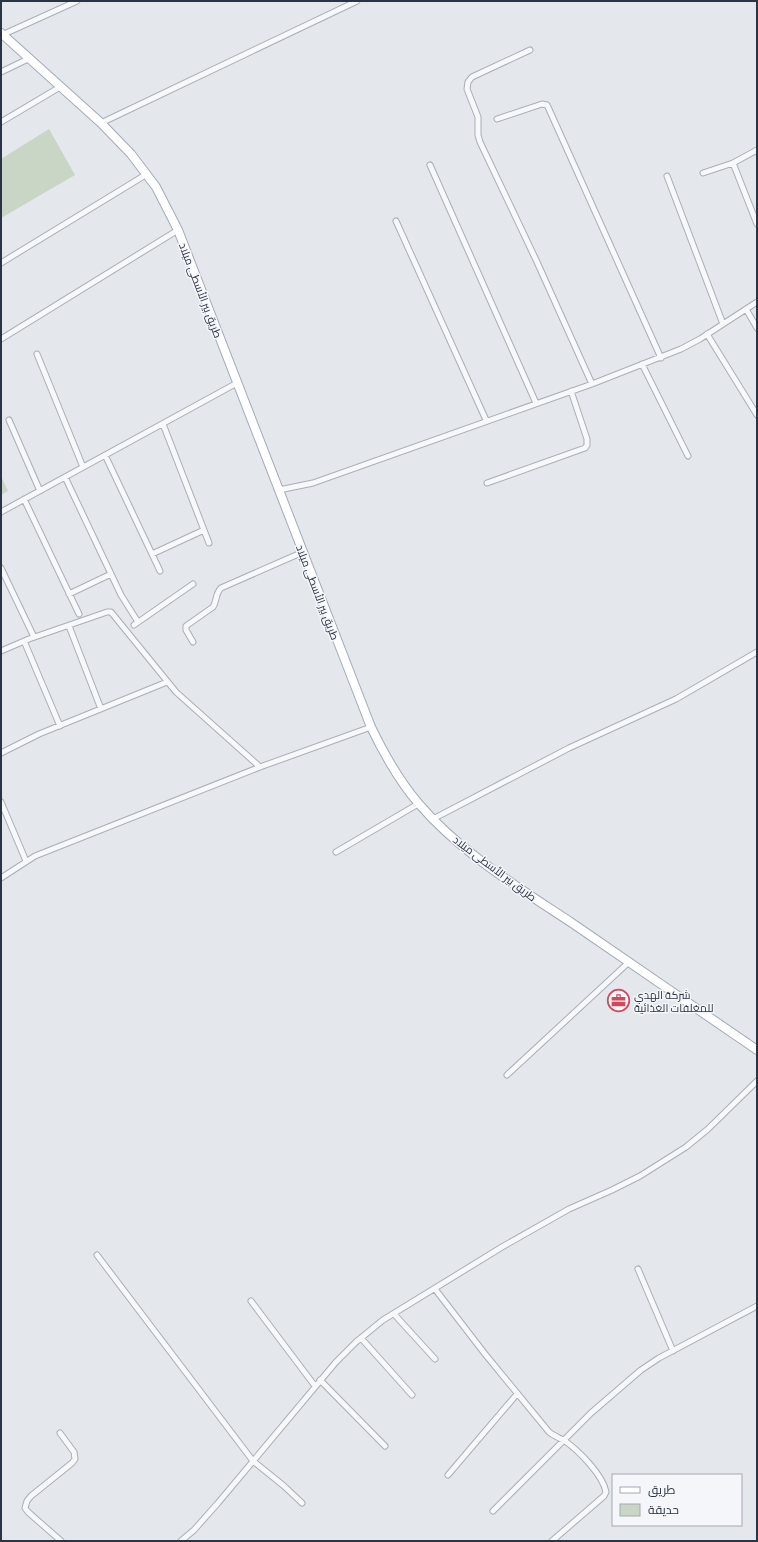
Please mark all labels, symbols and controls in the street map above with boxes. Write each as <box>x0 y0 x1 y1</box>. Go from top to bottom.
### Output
street label: طريق بير الأسطى ميلاد <box>176 241 225 340</box>
street label: طريق بير الأسطى ميلاد <box>293 543 342 642</box>
street label: طريق بير الأسطى ميلاد <box>450 832 539 904</box>
office icon: شركة الهدي للمغلفات الغذائية <box>605 987 631 1013</box>
place label: شركة الهدي للمغلفات الغذائية <box>634 988 714 1014</box>
legend <box>612 1474 742 1526</box>
text: طريق <box>648 1482 676 1497</box>
text: حديقة <box>648 1502 679 1517</box>

